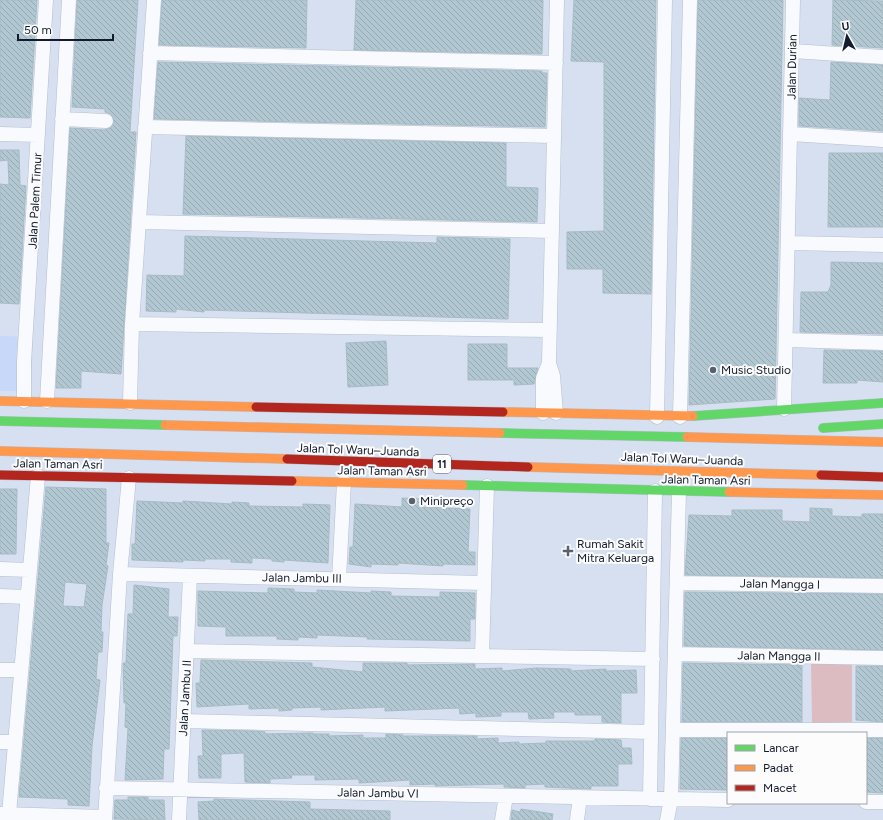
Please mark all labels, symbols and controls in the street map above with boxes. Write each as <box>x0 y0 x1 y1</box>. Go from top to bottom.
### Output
scale bar <box>18 16 113 42</box>
north arrow <box>827 16 867 56</box>
text: U <box>841 20 851 34</box>
text: 50 m <box>24 23 52 37</box>
street label: Jalan Durian <box>784 34 800 100</box>
street label: Jalan Palem Timur <box>25 152 45 250</box>
place label: Music Studio <box>721 363 791 377</box>
marker: Music Studio <box>708 365 718 375</box>
street label: Jalan Tol Waru–Juanda <box>297 441 419 459</box>
street label: Jalan Tol Waru–Juanda <box>621 450 743 468</box>
road number: 11 <box>433 455 451 473</box>
street label: Jalan Taman Asri <box>13 456 103 472</box>
street label: Jalan Taman Asri <box>337 463 427 479</box>
street label: Jalan Taman Asri <box>661 472 751 488</box>
place label: Minipreço <box>420 494 474 508</box>
marker: Minipreço <box>407 496 417 506</box>
place label: Rumah Sakit Mitra Keluarga <box>577 537 654 565</box>
marker: Rumah Sakit Mitra Keluarga <box>562 545 574 557</box>
street label: Jalan Jambu III <box>262 570 342 586</box>
street label: Jalan Mangga I <box>740 576 820 592</box>
street label: Jalan Mangga II <box>737 648 821 664</box>
street label: Jalan Jambu II <box>176 659 194 737</box>
legend <box>727 732 867 804</box>
text: Lancar <box>763 741 799 755</box>
text: Padat <box>763 761 794 775</box>
text: Macet <box>763 781 797 795</box>
street label: Jalan Jambu VI <box>337 785 419 801</box>

